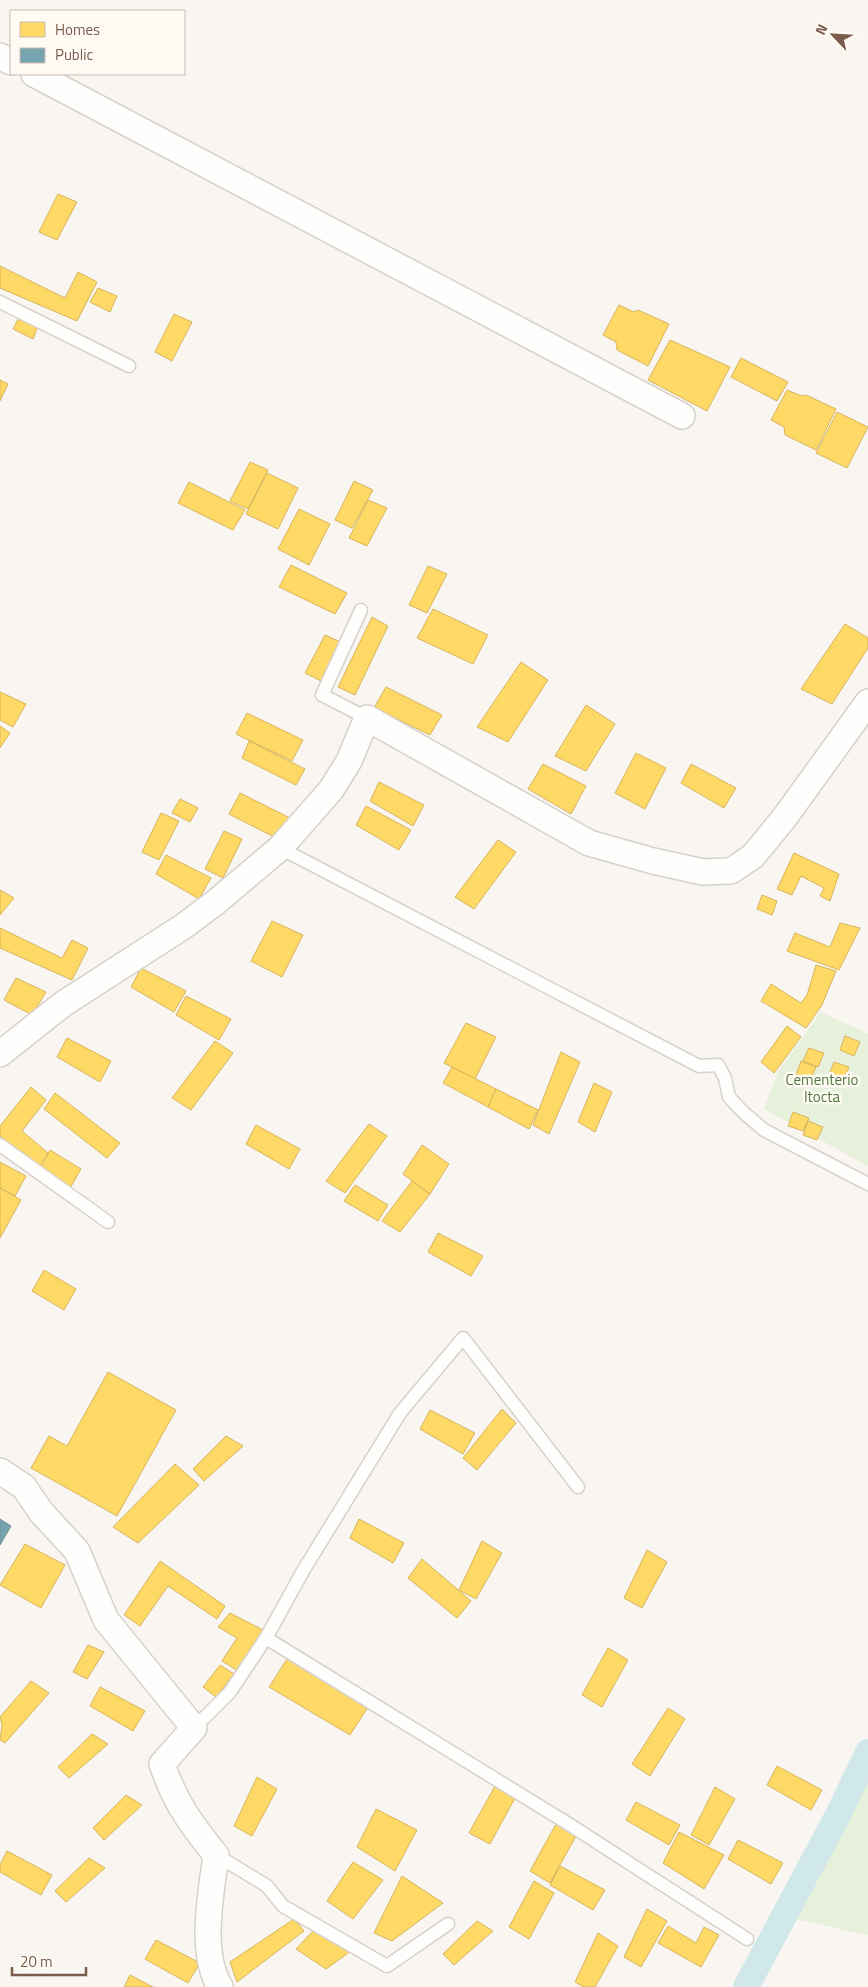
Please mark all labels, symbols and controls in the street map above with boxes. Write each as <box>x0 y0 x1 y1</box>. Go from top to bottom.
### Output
legend <box>10 10 185 75</box>
north arrow <box>808 10 858 60</box>
text: Homes <box>55 18 100 41</box>
text: N <box>809 20 832 38</box>
text: Public <box>55 43 93 66</box>
park label: Cementerio Itocta <box>786 1068 859 1108</box>
scale bar <box>12 1944 86 1976</box>
text: 20 m <box>20 1950 53 1973</box>

